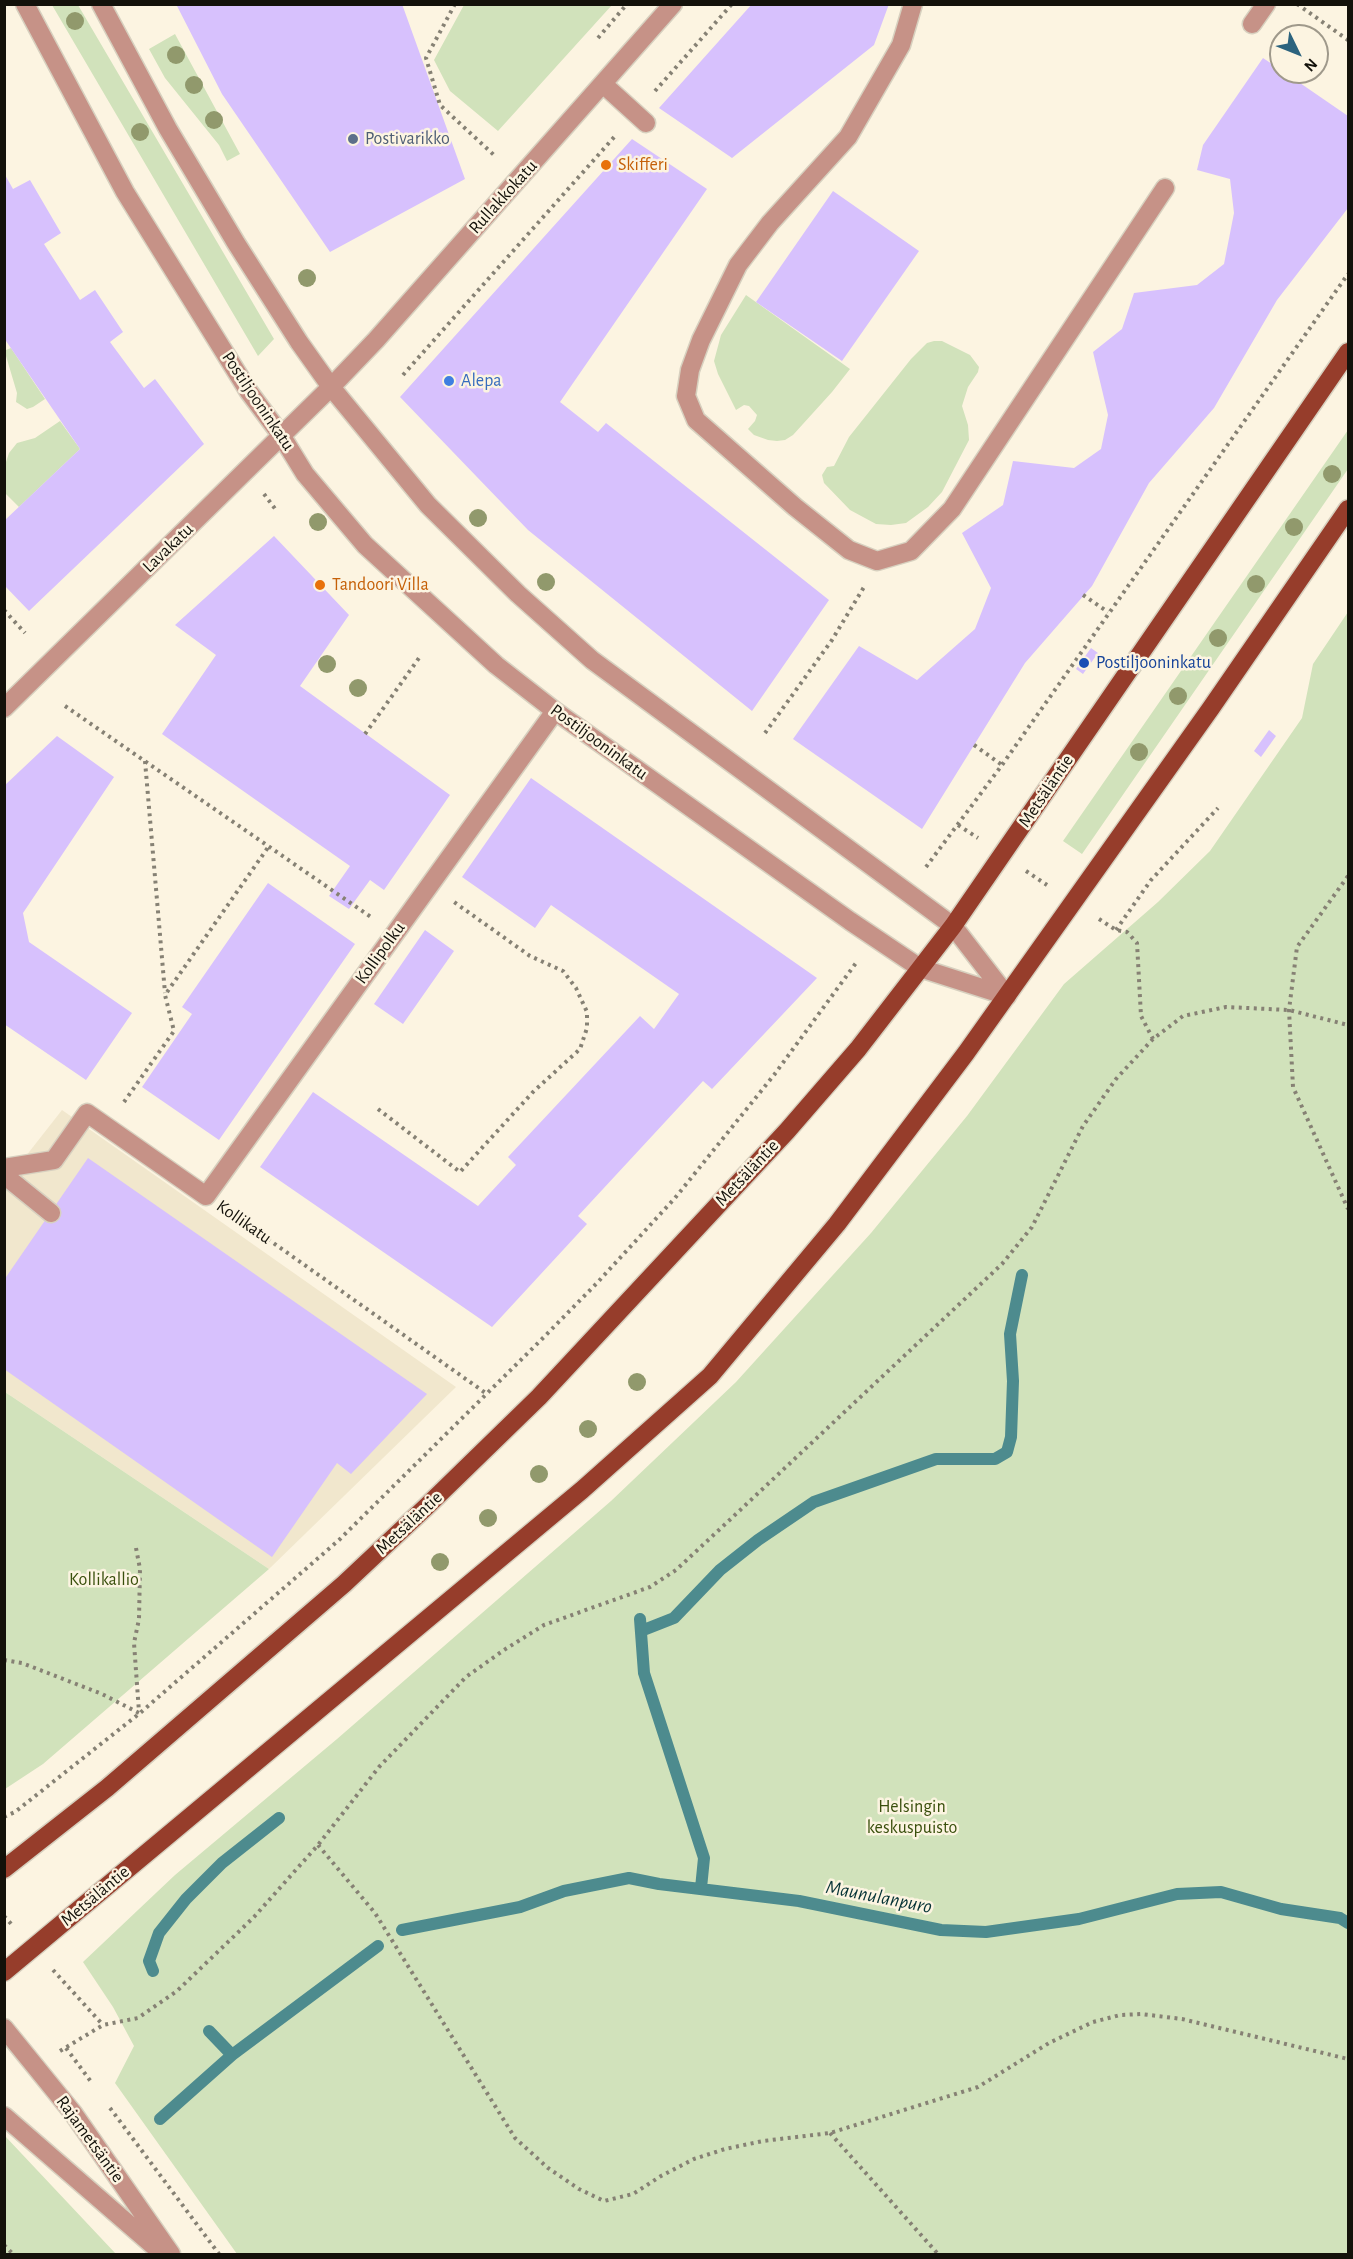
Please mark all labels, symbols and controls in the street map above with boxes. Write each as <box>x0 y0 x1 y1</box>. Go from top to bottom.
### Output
north arrow <box>1269 24 1329 84</box>
text: N <box>1301 55 1320 74</box>
place label: Postivarikko <box>365 128 450 150</box>
marker: Postivarikko <box>346 132 360 146</box>
place label: Skifferi <box>618 154 668 176</box>
street label: Rullakkokatu <box>464 156 542 238</box>
marker: Skifferi <box>599 158 613 172</box>
street label: Postiljooninkatu <box>217 347 299 455</box>
place label: Alepa <box>461 370 502 392</box>
marker: Alepa <box>442 374 456 388</box>
street label: Lavakatu <box>138 519 198 577</box>
place label: Tandoori Villa <box>332 574 429 596</box>
marker: Tandoori Villa <box>313 578 327 592</box>
place label: Postiljooninkatu <box>1096 652 1211 674</box>
marker: Postiljooninkatu <box>1077 656 1091 670</box>
street label: Postiljooninkatu <box>546 699 652 785</box>
street label: Metsäläntie <box>1014 751 1078 831</box>
street label: Kollipolku <box>350 918 410 988</box>
street label: Metsäläntie <box>711 1135 783 1211</box>
street label: Kollikatu <box>212 1195 276 1249</box>
street label: Metsäläntie <box>371 1487 447 1559</box>
park label: Kollikallio <box>69 1569 139 1591</box>
park label: Helsingin keskuspuisto <box>867 1796 957 1838</box>
street label: Metsäläntie <box>56 1861 134 1931</box>
water label: Maunulanpuro <box>824 1875 934 1919</box>
street label: Rajametsäntie <box>51 2091 129 2187</box>

